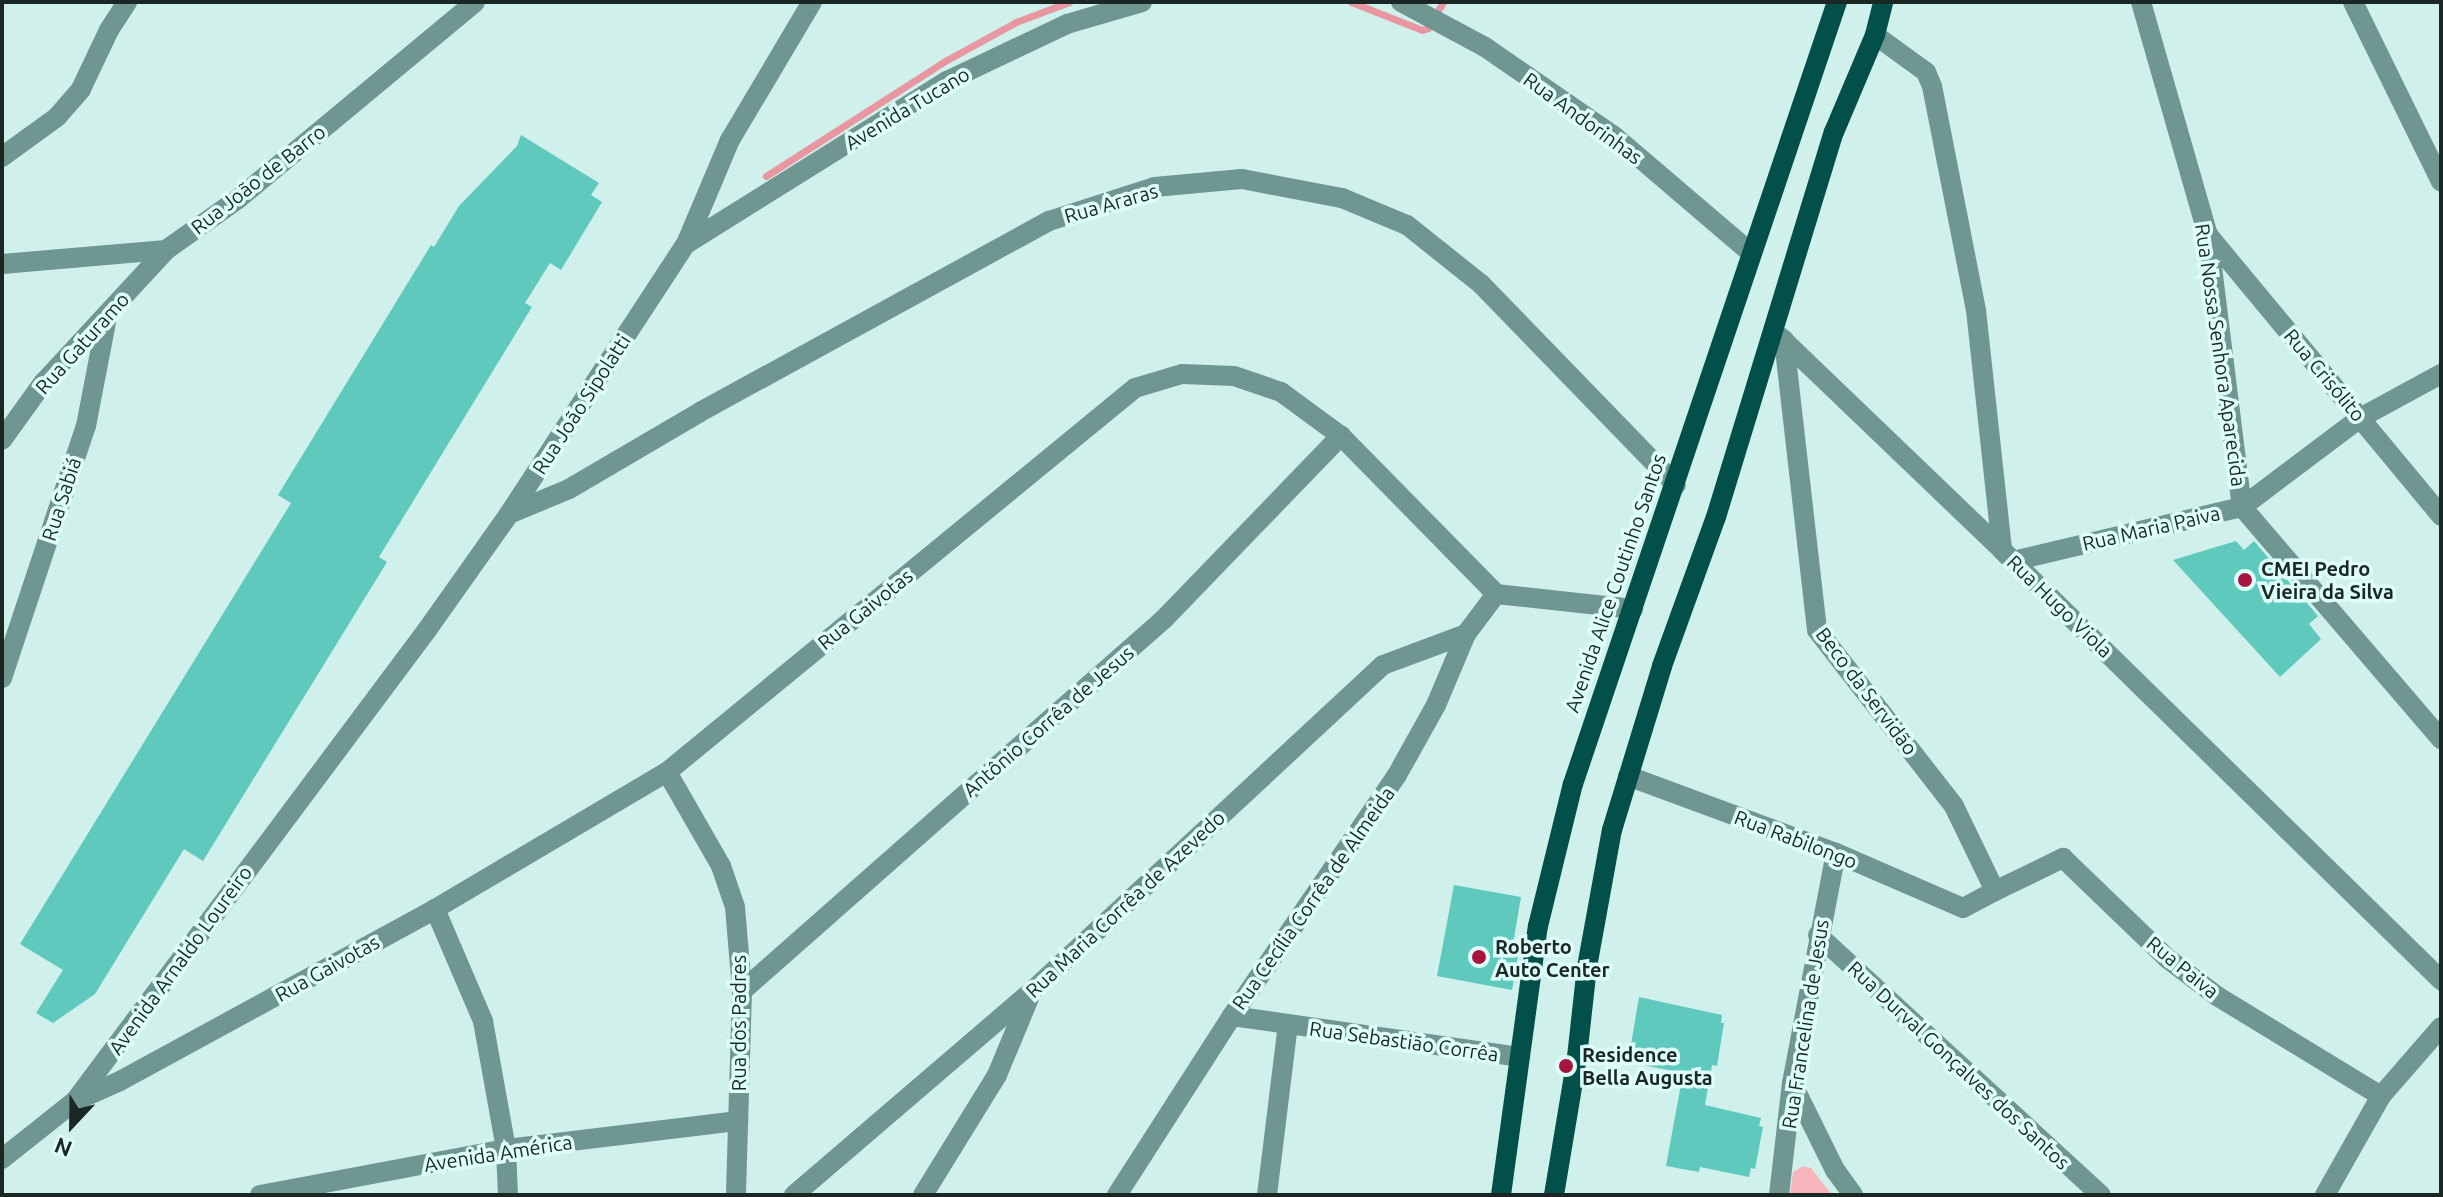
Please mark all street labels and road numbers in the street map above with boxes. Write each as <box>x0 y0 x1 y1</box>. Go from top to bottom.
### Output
street label: Avenida Tucano <box>840 61 974 155</box>
street label: Rua Andorinhas <box>1519 67 1647 169</box>
street label: Rua João de Barro <box>186 119 330 239</box>
street label: Rua Araras <box>1062 178 1160 228</box>
street label: Rua Nossa Senhora Aparecida <box>2191 222 2251 488</box>
street label: Rua Gaturamo <box>30 287 134 399</box>
street label: Rua Crisólito <box>2279 324 2371 426</box>
street label: Rua João Sipolatti <box>527 330 635 478</box>
street label: Avenida Alice Coutinho Santos <box>1559 451 1671 715</box>
street label: Rua Sabiá <box>36 454 86 544</box>
street label: Rua Maria Paiva <box>2080 500 2222 556</box>
street label: Rua Hugo Viola <box>2002 550 2118 662</box>
street label: Rua Gaivotas <box>813 563 917 655</box>
street label: Beco da Servidão <box>1811 622 1923 760</box>
street label: Antônio Corrêa de Jesus <box>958 640 1138 802</box>
street label: Rua Cecília Corrêa de Almeida <box>1227 782 1399 1014</box>
street label: Rua Maria Corrêa de Azevedo <box>1020 805 1230 1003</box>
street label: Rua Rabilongo <box>1731 805 1861 873</box>
street label: Avenida Arnaldo Loureiro <box>103 861 257 1059</box>
street label: Rua Francelina de Jesus <box>1777 918 1833 1130</box>
street label: Rua Gaivotas <box>271 930 383 1006</box>
street label: Rua Paiva <box>2142 931 2224 1003</box>
street label: Rua dos Padres <box>726 955 750 1091</box>
street label: Rua Durval Gonçalves dos Santos <box>1843 956 2075 1174</box>
street label: Rua Sebastião Corrêa <box>1308 1016 1500 1066</box>
street label: Avenida América <box>422 1129 574 1177</box>

